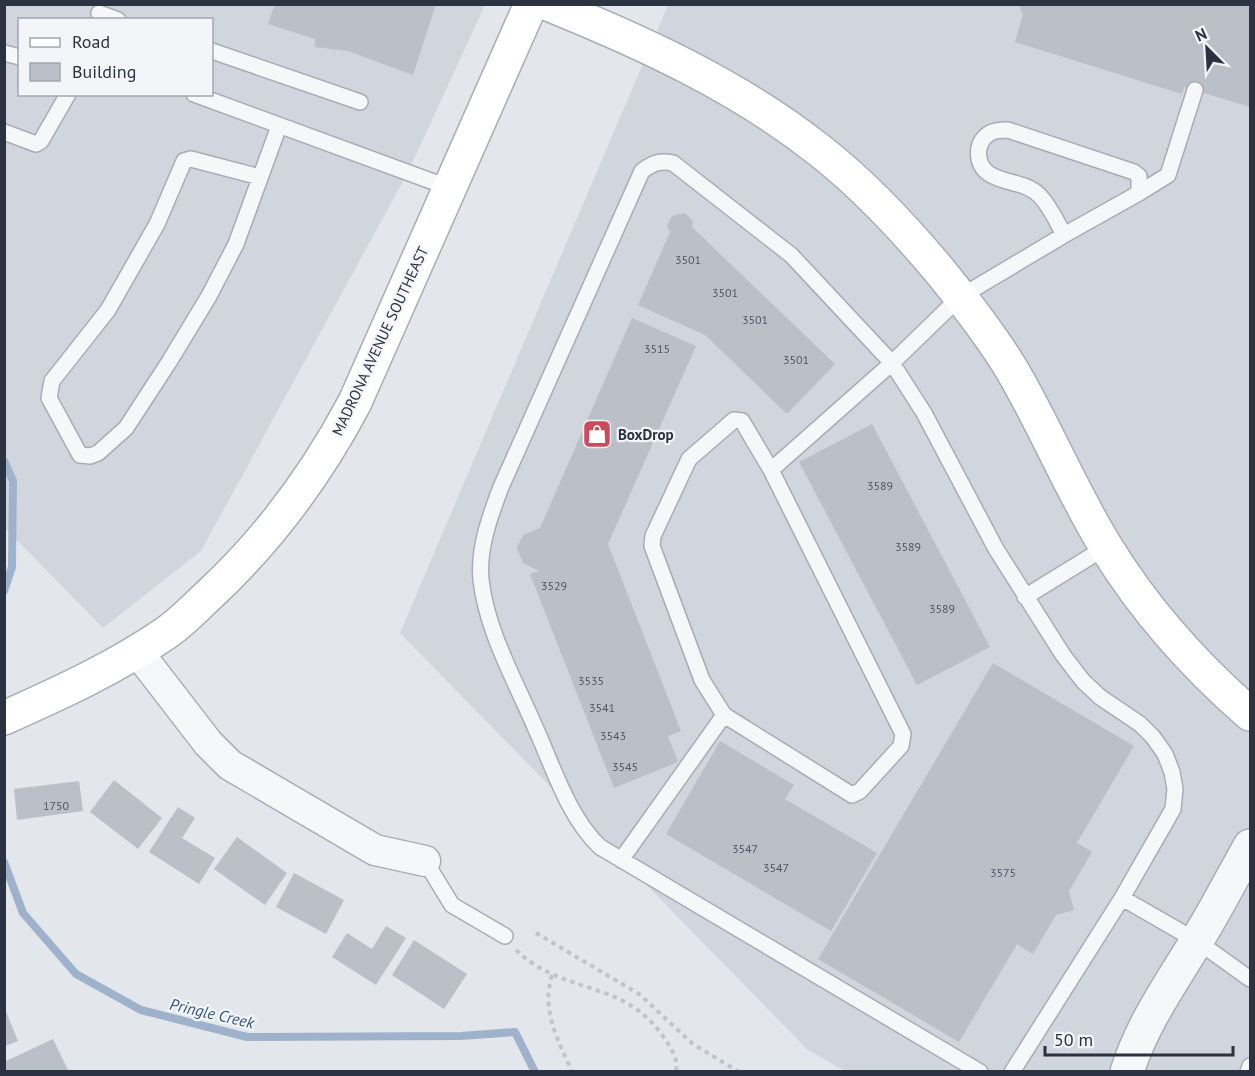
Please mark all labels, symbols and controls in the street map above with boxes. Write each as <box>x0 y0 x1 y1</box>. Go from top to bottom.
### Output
legend <box>18 18 213 96</box>
north arrow <box>1177 18 1237 78</box>
text: N <box>1192 23 1210 46</box>
text: Road <box>72 30 110 53</box>
text: Building <box>72 60 136 83</box>
street label: MADRONA AVENUE SOUTHEAST <box>328 243 433 439</box>
house number: 3501 <box>675 252 701 267</box>
house number: 3501 <box>712 285 738 300</box>
house number: 3501 <box>742 312 768 327</box>
house number: 3515 <box>644 341 670 356</box>
house number: 3501 <box>783 352 809 367</box>
shop icon: BoxDrop <box>581 418 613 450</box>
place label: BoxDrop <box>618 425 674 444</box>
house number: 3589 <box>867 478 893 493</box>
house number: 3589 <box>895 539 921 554</box>
house number: 3529 <box>541 578 567 593</box>
house number: 3589 <box>929 601 955 616</box>
house number: 3535 <box>578 673 604 688</box>
house number: 3541 <box>589 700 615 715</box>
house number: 3543 <box>600 728 626 743</box>
house number: 3545 <box>612 759 638 774</box>
house number: 1750 <box>43 798 70 813</box>
house number: 3547 <box>732 841 758 856</box>
house number: 3547 <box>763 860 789 875</box>
house number: 3575 <box>990 865 1016 880</box>
water label: Pringle Creek <box>168 994 257 1033</box>
scale bar <box>1045 1019 1232 1057</box>
text: 50 m <box>1054 1028 1093 1051</box>

